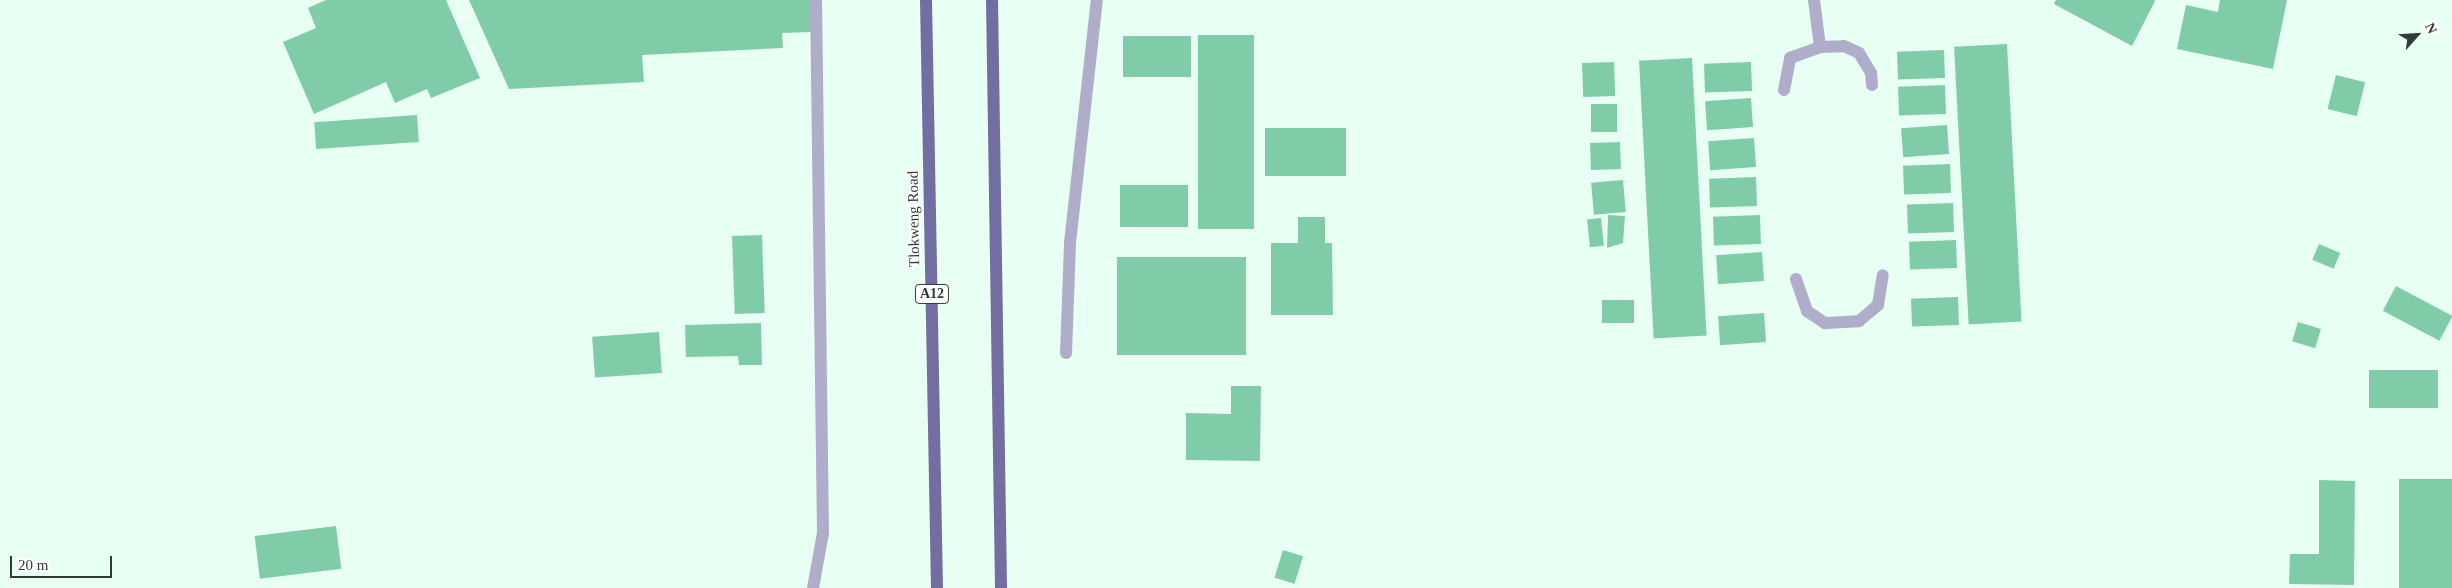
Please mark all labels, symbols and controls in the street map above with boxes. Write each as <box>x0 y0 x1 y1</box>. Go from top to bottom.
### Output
north arrow <box>2392 10 2442 60</box>
text: N <box>2422 20 2440 36</box>
street label: Tlokweng Road <box>904 171 924 267</box>
road number: A12 <box>914 282 950 306</box>
scale bar <box>12 546 115 578</box>
text: 20 m <box>18 557 48 573</box>

